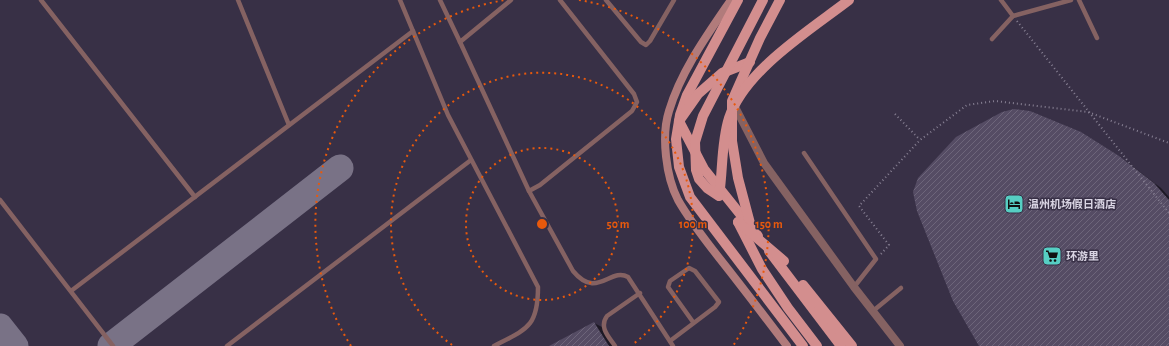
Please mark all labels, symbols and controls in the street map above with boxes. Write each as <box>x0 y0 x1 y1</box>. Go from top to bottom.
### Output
hotel icon: 温州机场假日酒店 <box>1003 193 1025 215</box>
place label: 温州机场假日酒店 <box>1028 198 1116 210</box>
centre of rings <box>535 217 549 231</box>
text: 50 m <box>607 218 630 230</box>
text: 100 m <box>679 218 707 230</box>
text: 150 m <box>755 218 783 230</box>
supermarket icon: 环游里 <box>1041 245 1063 267</box>
place label: 环游里 <box>1066 250 1099 262</box>

